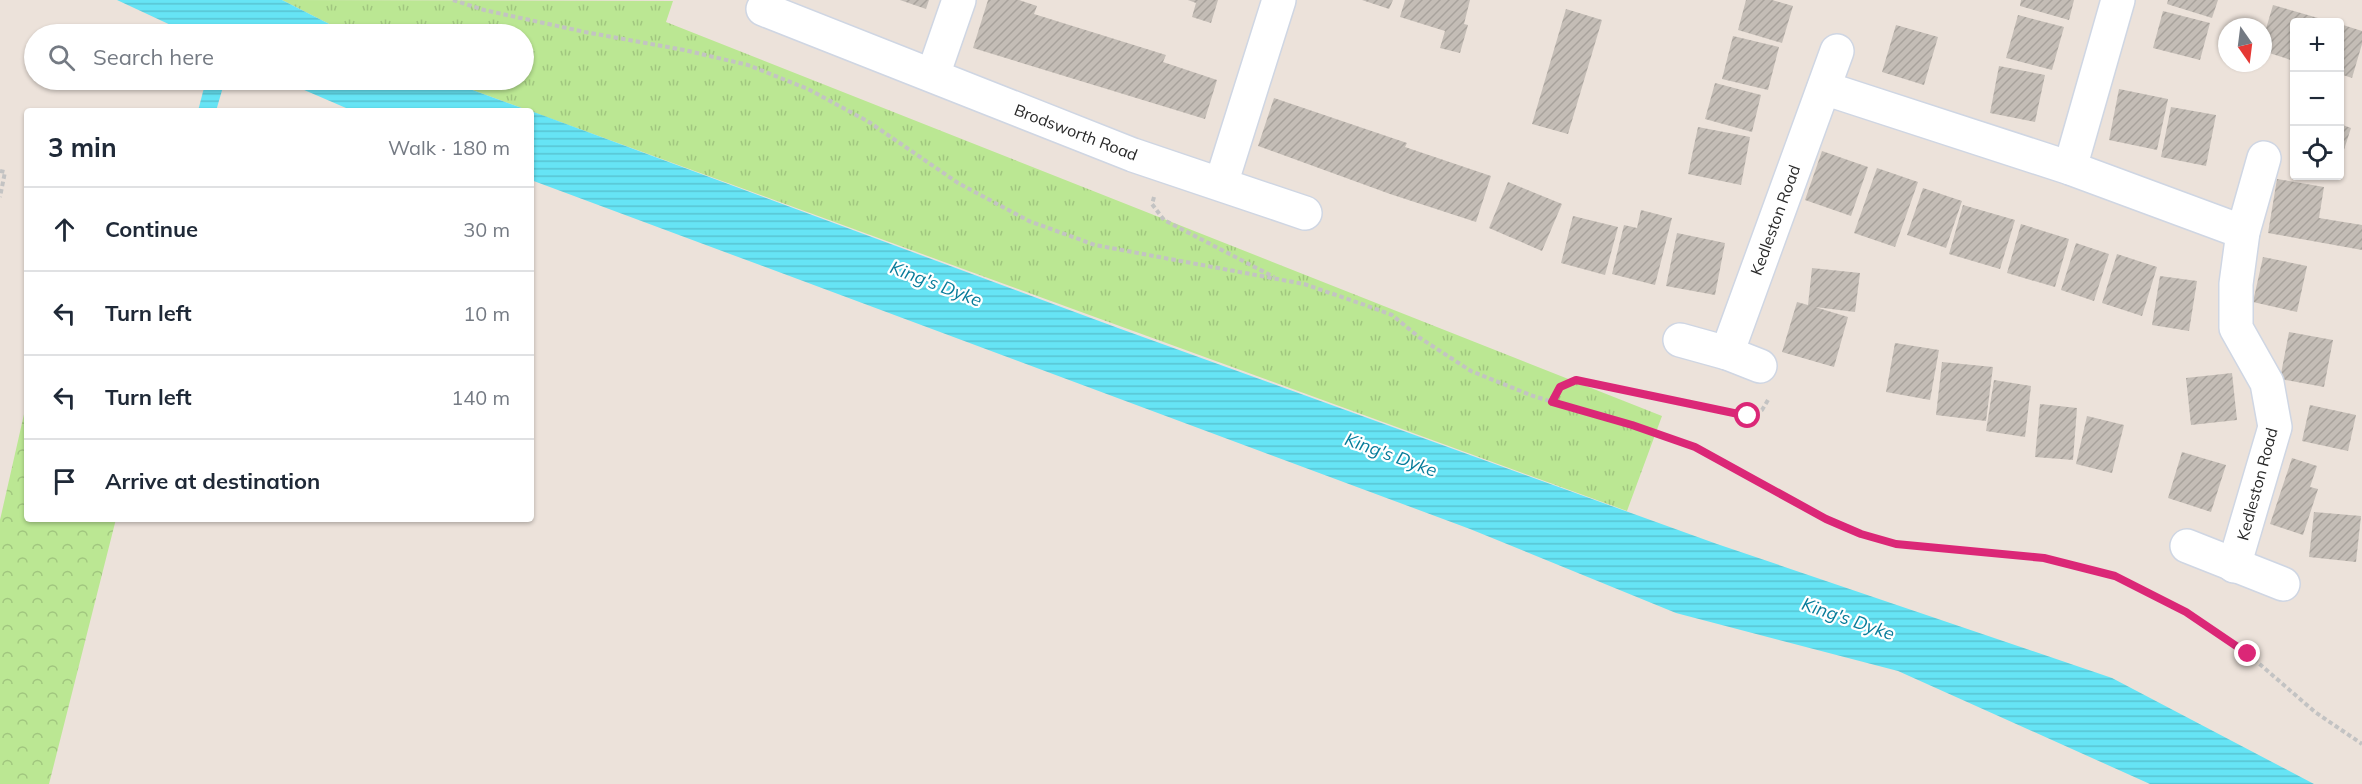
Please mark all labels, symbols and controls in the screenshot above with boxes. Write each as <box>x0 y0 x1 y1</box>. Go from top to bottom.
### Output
north arrow <box>2218 18 2272 72</box>
map controls <box>2290 18 2344 180</box>
button: + <box>2290 18 2344 72</box>
search box <box>24 24 534 90</box>
icon: search <box>45 41 78 74</box>
text: Search here <box>93 43 214 71</box>
button: − <box>2290 72 2344 126</box>
street label: Brodsworth Road <box>1011 99 1141 165</box>
button: locate <box>2290 126 2344 180</box>
text: 3 min <box>48 131 117 164</box>
text: Walk · 180 m <box>388 135 510 160</box>
street label: Kedleston Road <box>1746 162 1804 278</box>
icon: ahead <box>48 213 81 246</box>
text: Continue <box>105 215 198 243</box>
text: 30 m <box>463 217 510 242</box>
water label: King's Dyke <box>887 255 986 312</box>
icon: left <box>48 297 81 330</box>
text: Turn left <box>105 299 192 327</box>
text: 10 m <box>463 301 510 326</box>
icon: left <box>48 381 81 414</box>
text: Turn left <box>105 383 192 411</box>
text: 140 m <box>451 385 510 410</box>
route start <box>1734 402 1760 428</box>
street label: Kedleston Road <box>2232 425 2282 543</box>
water label: King's Dyke <box>1342 427 1441 482</box>
icon: arrive <box>48 465 81 498</box>
text: Arrive at destination <box>105 467 320 495</box>
water label: King's Dyke <box>1799 592 1898 645</box>
route end <box>2234 640 2260 666</box>

